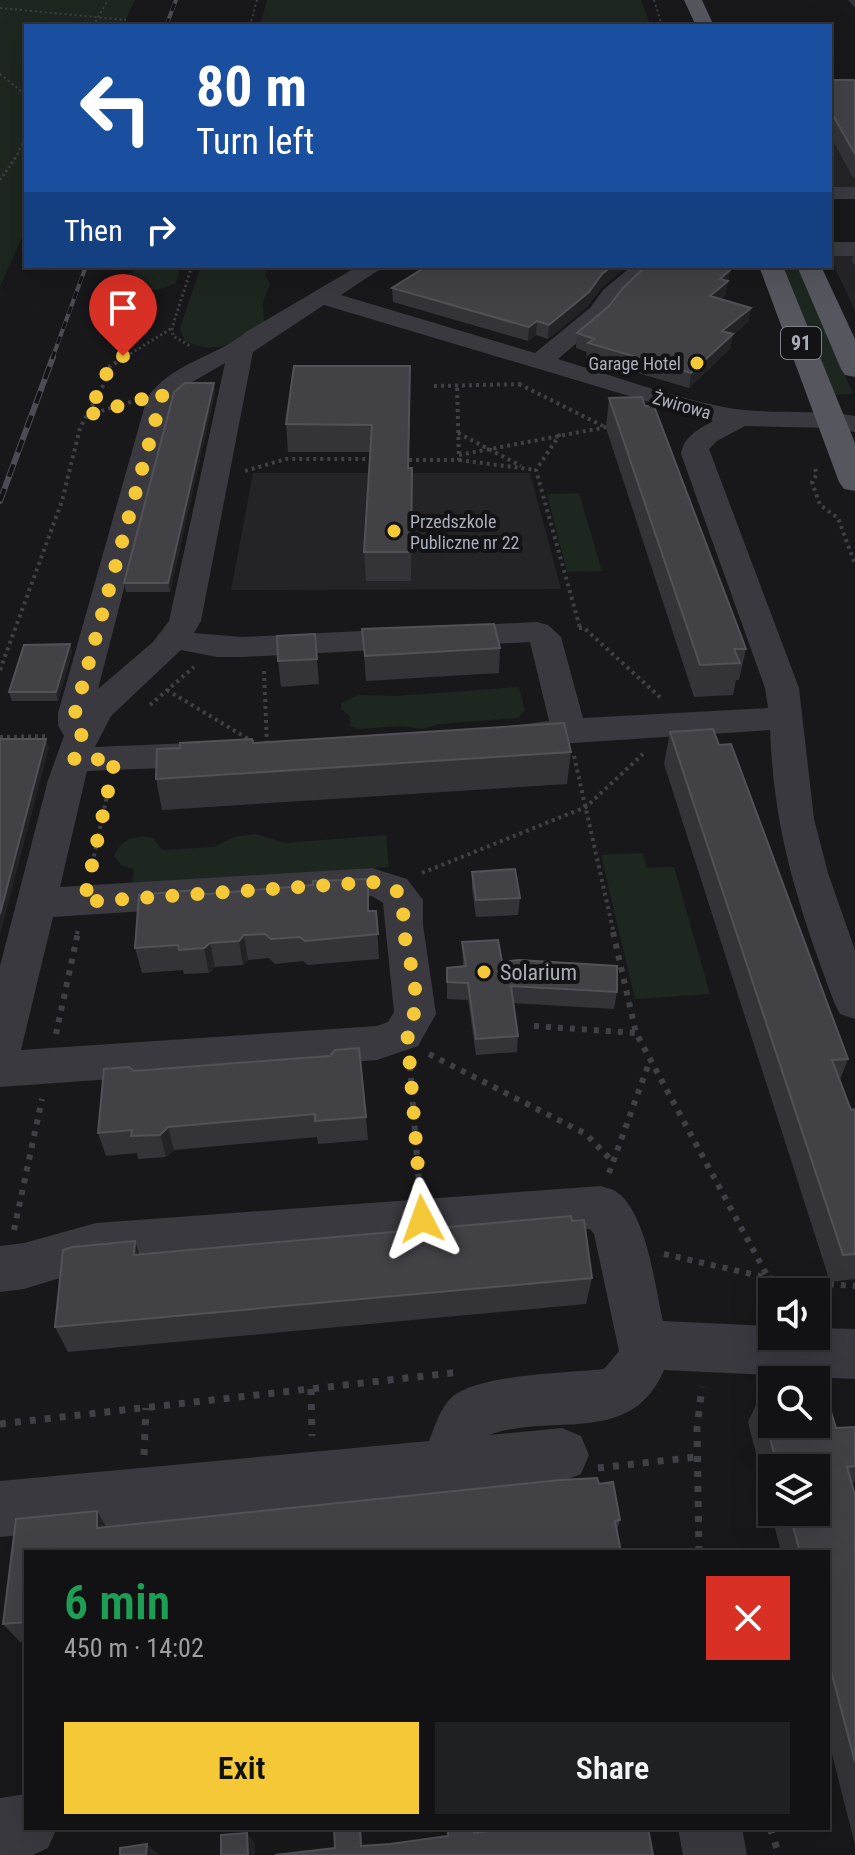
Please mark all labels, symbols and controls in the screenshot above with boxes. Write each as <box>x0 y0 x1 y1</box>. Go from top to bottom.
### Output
text: 80 m <box>196 54 307 120</box>
icon: left <box>64 56 168 160</box>
text: Turn left <box>196 121 314 163</box>
icon: right <box>139 208 183 252</box>
text: Then <box>64 213 123 248</box>
pin <box>89 274 157 356</box>
icon: arrive <box>101 286 145 330</box>
road number: 91 <box>781 327 821 359</box>
place label: Garage Hotel <box>588 353 681 374</box>
marker: Garage Hotel <box>688 354 706 372</box>
street label: Żwirowa <box>650 387 714 423</box>
place label: Przedszkole Publiczne nr 22 <box>410 511 520 553</box>
marker: Przedszkole Publiczne nr 22 <box>385 522 403 540</box>
place label: Solarium <box>500 960 577 985</box>
marker: Solarium <box>475 963 493 981</box>
position arrow <box>380 1177 464 1261</box>
map controls <box>758 1278 830 1526</box>
button: sound <box>758 1278 830 1350</box>
button: search <box>758 1366 830 1438</box>
button: layers <box>758 1454 830 1526</box>
text: 6 min <box>64 1574 170 1631</box>
button: close <box>706 1576 790 1660</box>
text: 450 m · 14:02 <box>64 1633 204 1663</box>
button: Exit <box>64 1722 419 1814</box>
button: Share <box>435 1722 790 1814</box>

